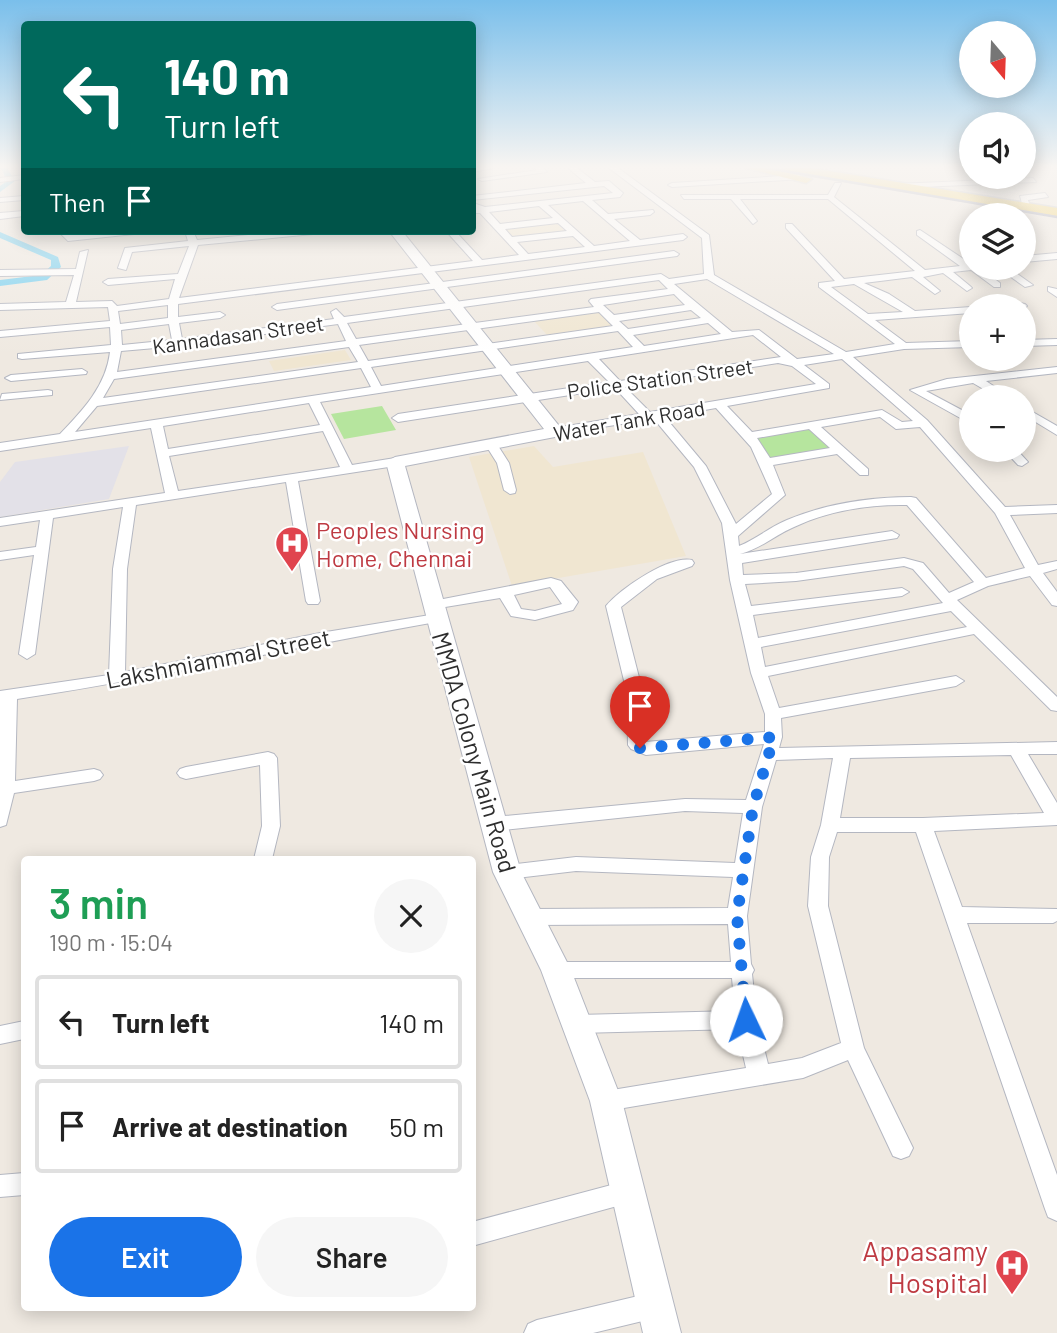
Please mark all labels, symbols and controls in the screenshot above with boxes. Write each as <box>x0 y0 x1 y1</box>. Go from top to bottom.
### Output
north arrow <box>959 21 1036 98</box>
map controls <box>959 21 1036 462</box>
text: 140 m <box>164 46 290 105</box>
icon: left <box>49 49 140 140</box>
text: Turn left <box>164 106 281 144</box>
button: sound <box>959 112 1036 189</box>
icon: arrive <box>120 182 158 220</box>
text: Then <box>49 186 106 217</box>
button: layers <box>959 203 1036 280</box>
button: + <box>959 294 1036 371</box>
street label: Kannadasan Street <box>151 310 325 358</box>
street label: Police Station Street <box>565 353 755 403</box>
button: − <box>959 385 1036 462</box>
street label: Water Tank Road <box>551 394 707 446</box>
place label: Peoples Nursing Home, Chennai <box>316 515 485 572</box>
hospital icon: Peoples Nursing Home, Chennai <box>273 524 311 573</box>
street label: Lakshmiammal Street <box>103 622 333 694</box>
street label: MMDA Colony Main Road <box>427 628 523 876</box>
pin <box>610 676 670 748</box>
icon: arrive <box>621 687 659 725</box>
text: 3 min <box>49 877 148 927</box>
button: close <box>374 879 448 953</box>
text: 190 m · 15:04 <box>49 928 173 956</box>
position arrow <box>709 983 783 1057</box>
icon: left <box>53 1003 91 1041</box>
text: Turn left <box>112 1007 210 1038</box>
text: 140 m <box>379 1007 444 1038</box>
icon: arrive <box>53 1107 91 1145</box>
text: Arrive at destination <box>112 1111 348 1142</box>
text: 50 m <box>389 1111 444 1142</box>
button: Exit <box>49 1217 242 1297</box>
button: Share <box>256 1217 448 1297</box>
place label: Appasamy Hospital <box>862 1233 988 1299</box>
hospital icon: Appasamy Hospital <box>993 1247 1031 1296</box>

